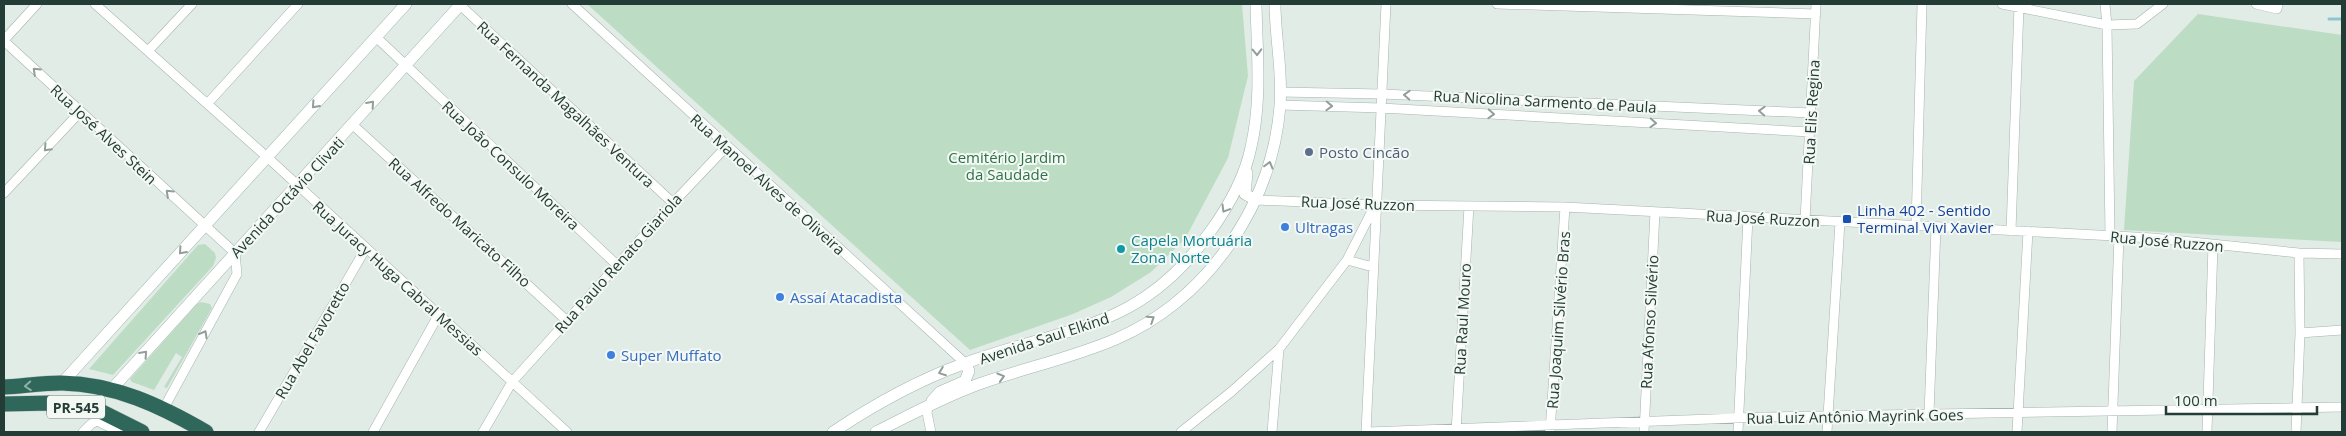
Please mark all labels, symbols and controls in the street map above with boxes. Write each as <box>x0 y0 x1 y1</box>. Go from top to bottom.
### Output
street label: Rua Fernanda Magalhães Ventura <box>473 16 659 192</box>
one-way arrow <box>1252 49 1263 57</box>
street label: Rua Elis Regina <box>1798 59 1824 165</box>
one-way arrow <box>33 68 42 77</box>
street label: Rua José Alves Stein <box>47 79 161 189</box>
street label: Rua Nicolina Sarmento de Paula <box>1433 85 1657 117</box>
one-way arrow <box>1403 89 1411 100</box>
street label: Rua João Consulo Moreira <box>438 96 584 234</box>
one-way arrow <box>311 99 320 108</box>
one-way arrow <box>365 101 374 110</box>
one-way arrow <box>1326 101 1333 111</box>
one-way arrow <box>1758 106 1766 116</box>
one-way arrow <box>1487 108 1495 119</box>
street label: Rua Manoel Alves de Oliveira <box>686 109 850 259</box>
one-way arrow <box>1650 117 1658 128</box>
street label: Avenida Octávio Clivati <box>226 132 348 262</box>
one-way arrow <box>44 142 53 151</box>
place label: Posto Cincão <box>1319 142 1409 162</box>
marker: Posto Cincão <box>1303 146 1315 158</box>
park label: Cemitério Jardim da Saudade <box>948 147 1066 184</box>
street label: Rua Alfredo Maricato Filho <box>385 153 535 291</box>
one-way arrow <box>1263 162 1273 170</box>
street label: Rua Paulo Renato Giariola <box>550 189 686 337</box>
one-way arrow <box>165 190 174 199</box>
street label: Rua José Ruzzon <box>1301 191 1415 215</box>
street label: Rua Juracy Huga Cabral Messias <box>309 196 487 360</box>
place label: Linha 402 - Sentido Terminal Vivi Xavier <box>1857 200 1993 237</box>
one-way arrow <box>1222 203 1232 212</box>
street label: Rua José Ruzzon <box>1706 205 1820 231</box>
marker: Linha 402 - Sentido Terminal Vivi Xavier <box>1841 213 1853 225</box>
place label: Ultragas <box>1295 217 1353 237</box>
marker: Ultragas <box>1279 221 1291 233</box>
street label: Rua José Ruzzon <box>2109 226 2225 256</box>
place label: Capela Mortuária Zona Norte <box>1131 230 1252 267</box>
street label: Rua Joaquim Silvério Bras <box>1542 231 1574 409</box>
marker: Capela Mortuária Zona Norte <box>1115 243 1127 255</box>
one-way arrow <box>179 246 188 255</box>
street label: Rua Afonso Silvério <box>1636 254 1662 390</box>
street label: Rua Raul Mouro <box>1449 263 1475 375</box>
street label: Rua Abel Favoretto <box>270 278 354 402</box>
place label: Assaí Atacadista <box>790 287 902 307</box>
marker: Assaí Atacadista <box>774 291 786 303</box>
street label: Avenida Saul Elkind <box>977 308 1111 368</box>
one-way arrow <box>1146 315 1155 325</box>
one-way arrow <box>198 331 208 340</box>
place label: Super Muffato <box>621 345 722 365</box>
marker: Super Muffato <box>605 349 617 361</box>
one-way arrow <box>138 351 147 360</box>
one-way arrow <box>938 366 947 376</box>
one-way arrow <box>996 373 1004 383</box>
one-way arrow <box>24 380 32 391</box>
scale bar <box>2166 384 2317 416</box>
text: 100 m <box>2174 390 2218 410</box>
road number: PR-545 <box>47 396 105 418</box>
street label: Rua Luiz Antônio Mayrink Goes <box>1746 404 1964 428</box>

